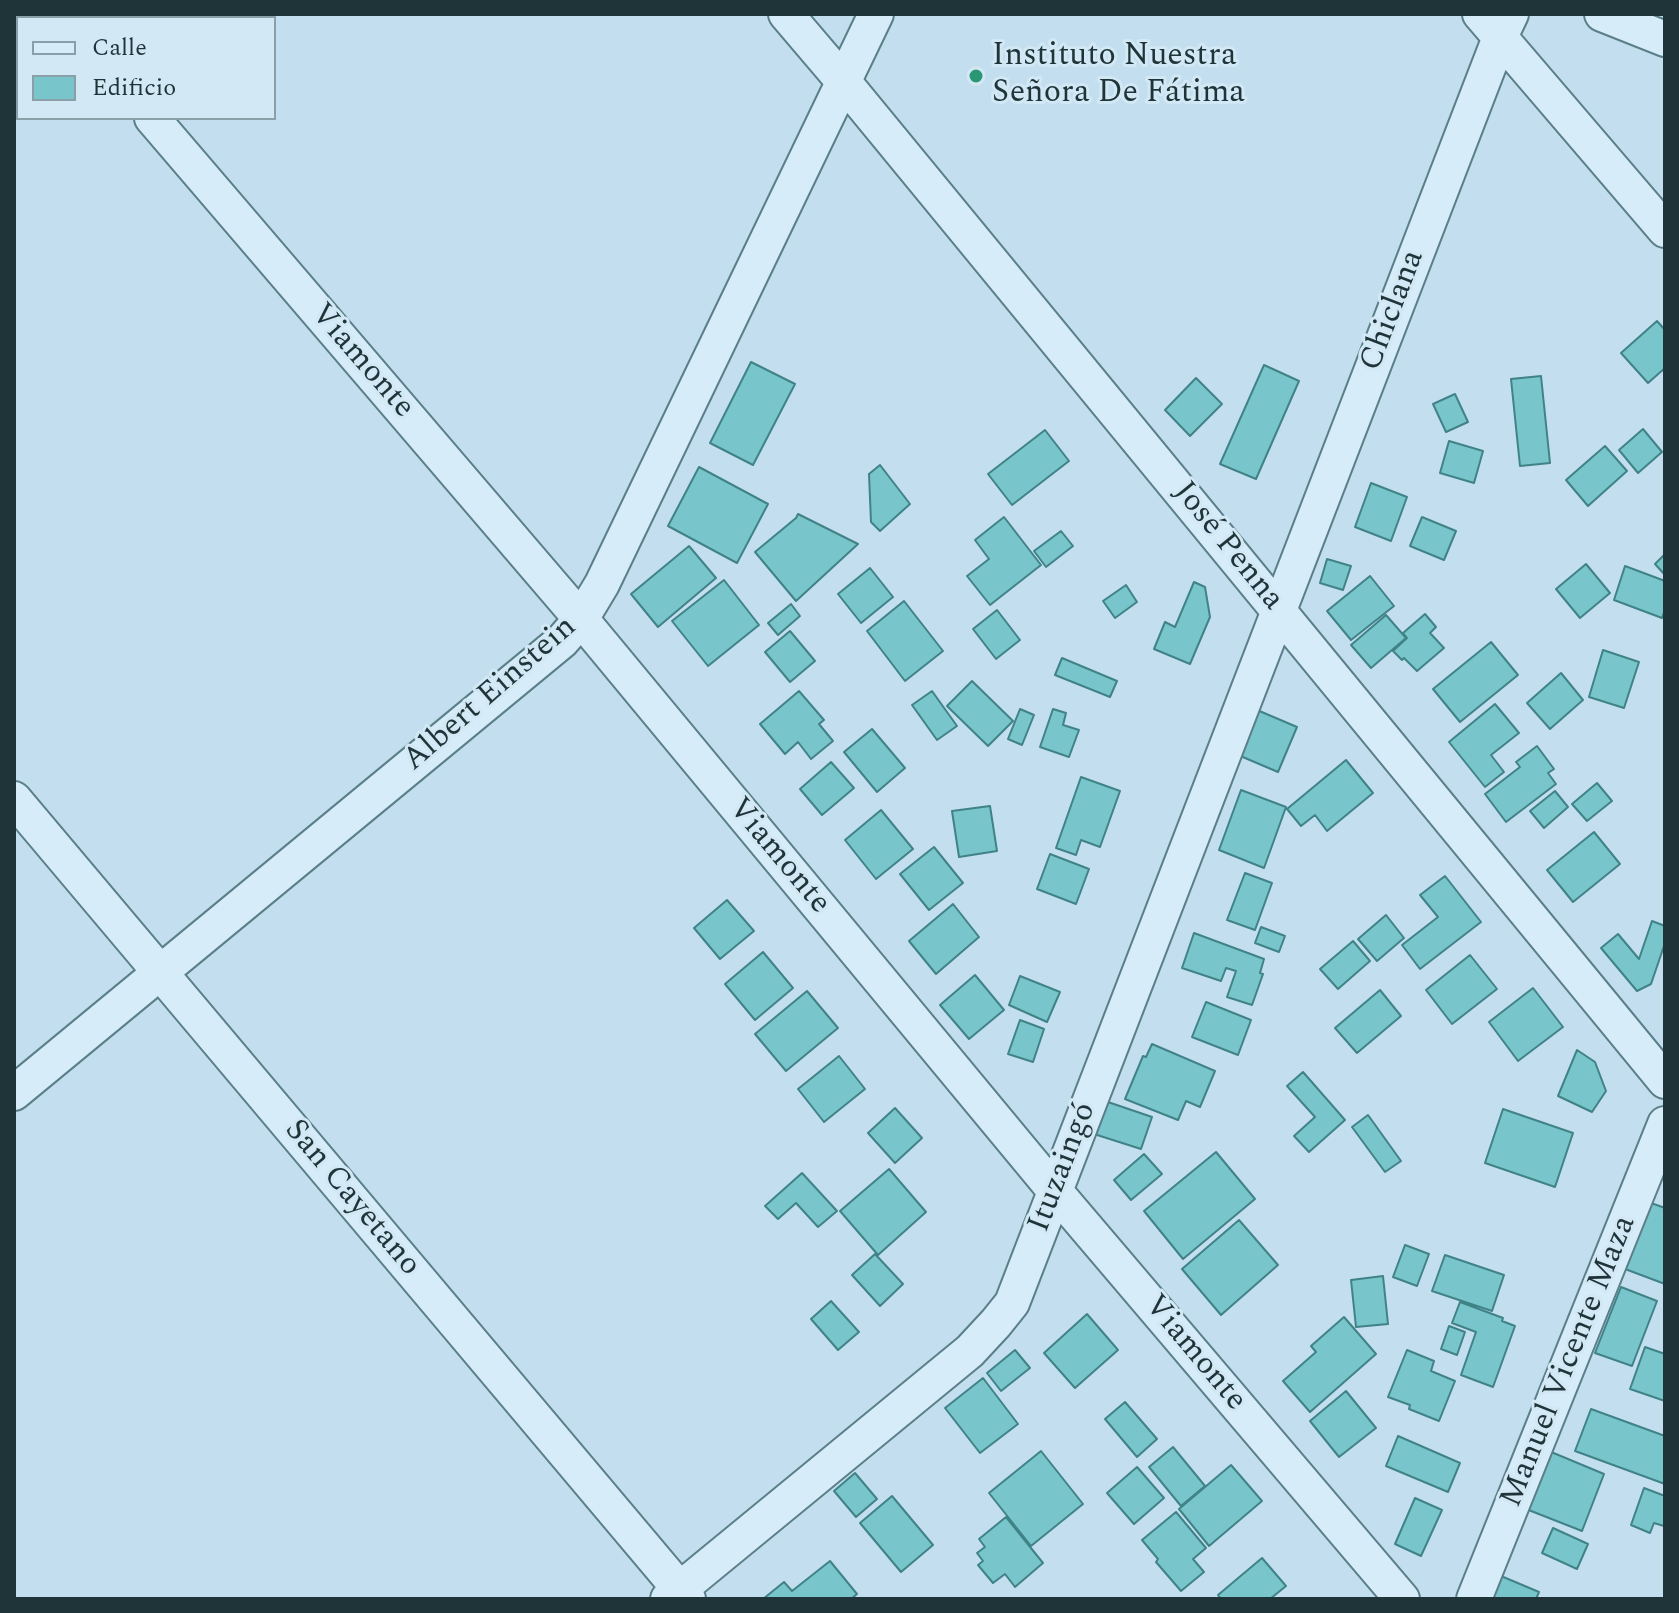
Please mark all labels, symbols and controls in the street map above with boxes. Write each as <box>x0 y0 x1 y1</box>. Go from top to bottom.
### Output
legend <box>16 16 276 120</box>
text: Calle <box>92 30 147 66</box>
place label: Instituto Nuestra Señora De Fátima <box>992 39 1245 114</box>
marker: Instituto Nuestra Señora De Fátima <box>967 67 985 85</box>
text: Edificio <box>92 70 176 106</box>
street label: Chiclana <box>1353 245 1435 377</box>
street label: Viamonte <box>301 297 421 427</box>
street label: José Penna <box>1163 475 1291 619</box>
street label: Albert Einstein <box>396 609 586 781</box>
street label: Viamonte <box>718 791 838 923</box>
street label: Ituzaingó <box>1022 1098 1106 1238</box>
street label: San Cayetano <box>274 1113 428 1285</box>
street label: Manuel Vicente Maza <box>1494 1211 1646 1513</box>
street label: Viamonte <box>1134 1288 1254 1420</box>

